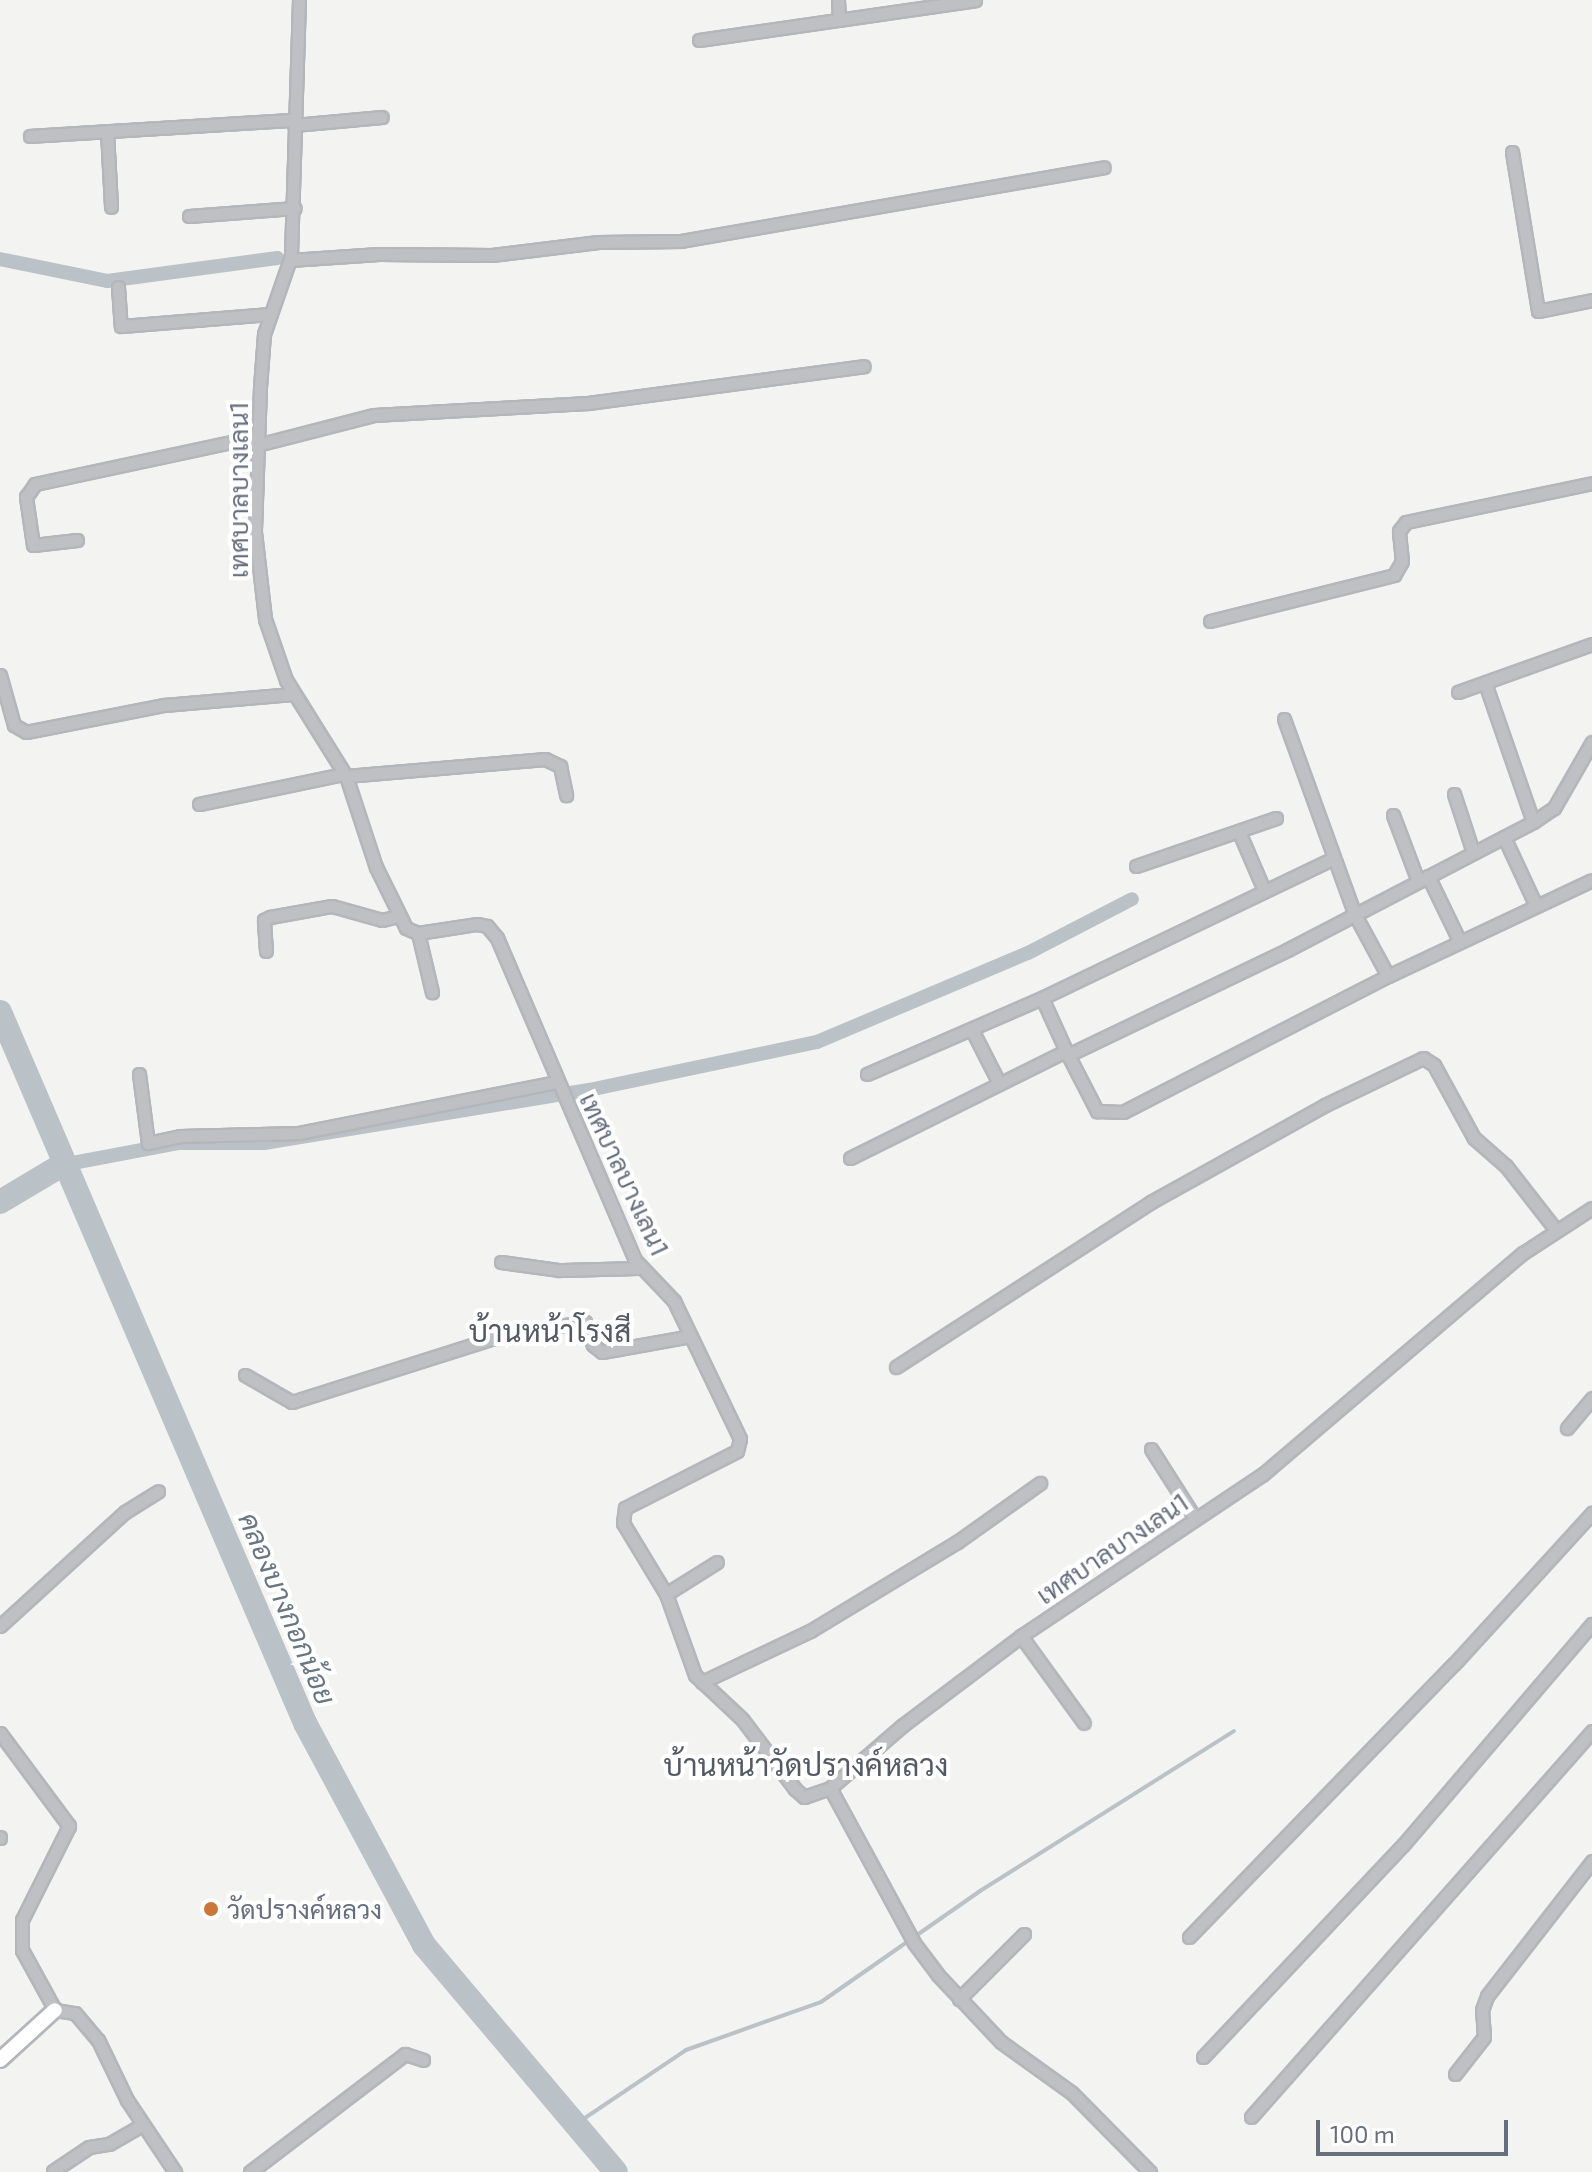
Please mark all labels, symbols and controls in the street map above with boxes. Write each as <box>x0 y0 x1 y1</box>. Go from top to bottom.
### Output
street label: เทศบาลบางเลน1 <box>222 402 254 578</box>
street label: เทศบาลบางเลน1 <box>574 1087 676 1261</box>
district label: บ้านหน้าโรงสี <box>469 1312 631 1348</box>
street label: เทศบาลบางเลน1 <box>1030 1486 1194 1610</box>
water label: คลองบางกอกน้อย <box>232 1507 344 1709</box>
district label: บ้านหน้าวัดปรางค์หลวง <box>664 1746 948 1782</box>
place label: วัดปรางค์หลวง <box>227 1893 382 1925</box>
marker: วัดปรางค์หลวง <box>202 1900 220 1918</box>
scale bar <box>1320 2104 1512 2154</box>
text: 100 m <box>1330 2119 1395 2148</box>

